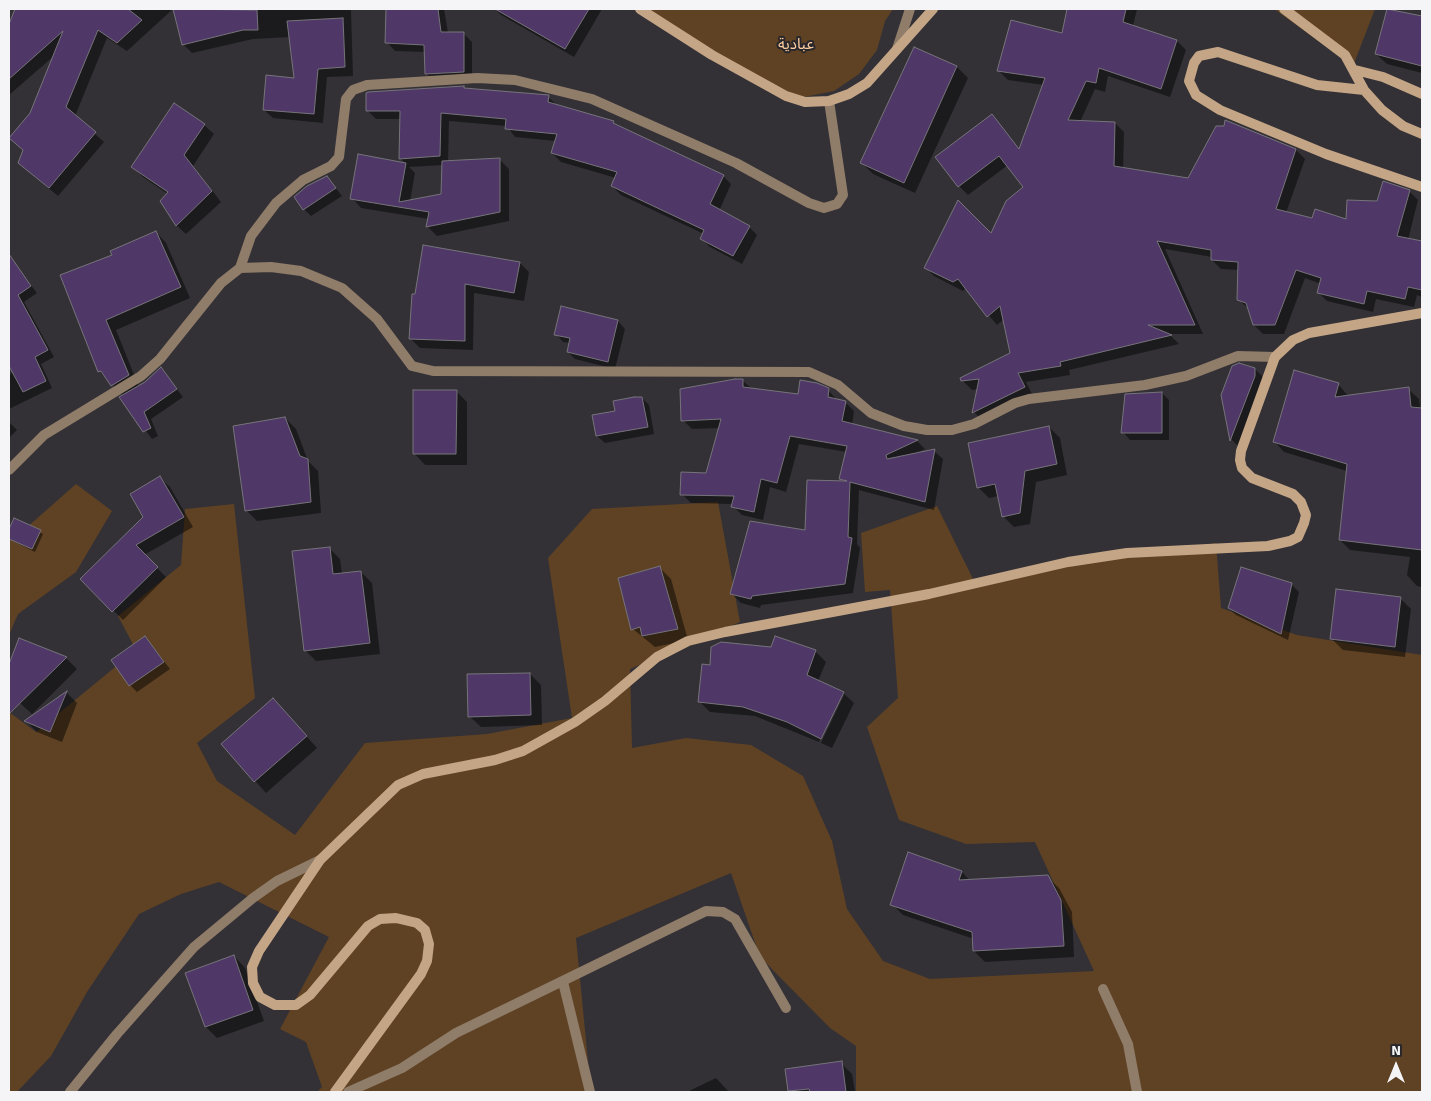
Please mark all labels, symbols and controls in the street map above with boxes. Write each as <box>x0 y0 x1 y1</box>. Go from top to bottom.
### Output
district label: عبادية <box>778 36 814 54</box>
north arrow <box>1371 1041 1421 1091</box>
text: N <box>1391 1042 1401 1059</box>

